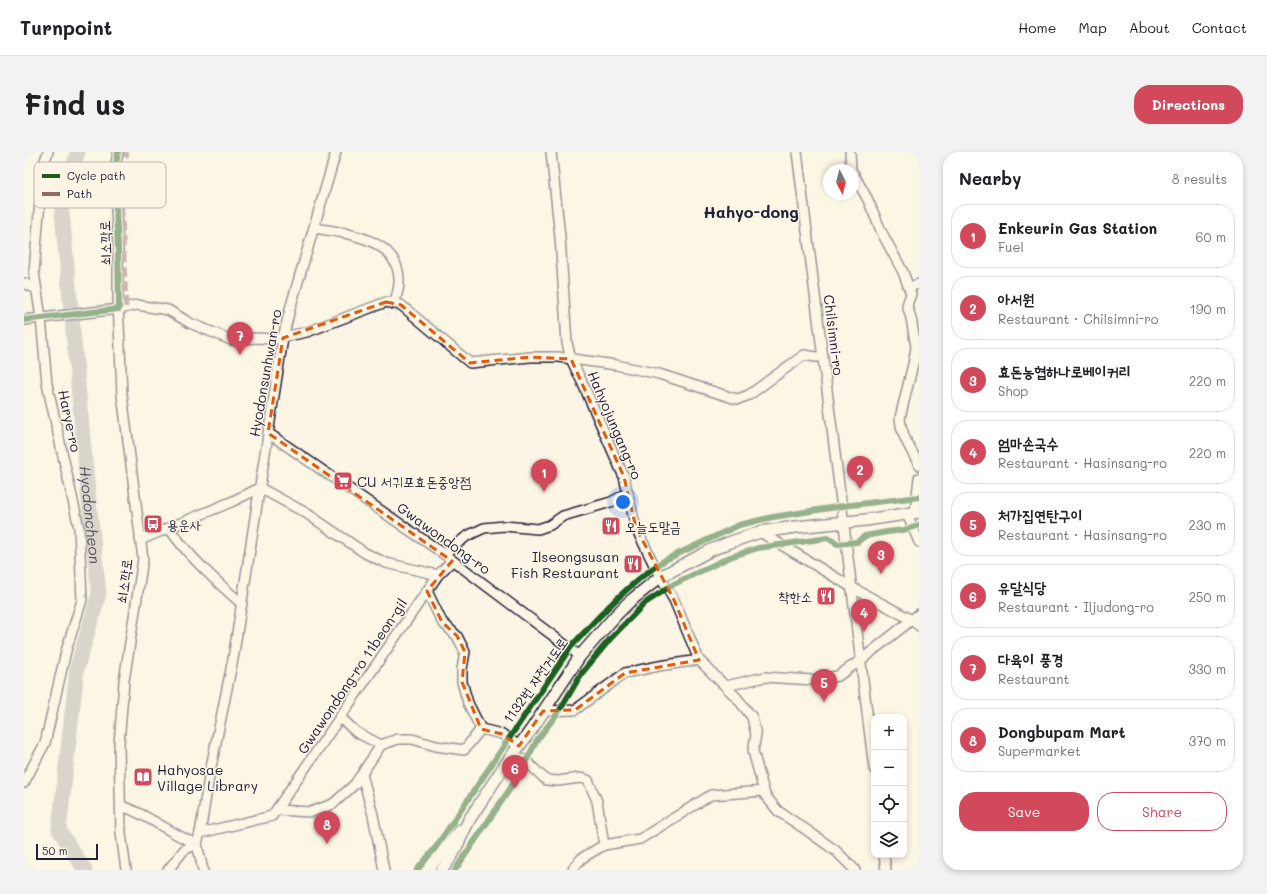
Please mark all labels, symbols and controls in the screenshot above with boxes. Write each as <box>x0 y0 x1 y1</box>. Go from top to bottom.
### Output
text: Turnpoint <box>20 15 112 40</box>
text: Home <box>1018 18 1056 37</box>
text: Map <box>1078 18 1107 37</box>
text: About <box>1129 18 1170 37</box>
text: Contact <box>1192 18 1247 37</box>
button: Directions <box>1134 85 1243 124</box>
text: Find us <box>24 86 125 122</box>
legend <box>34 162 166 208</box>
north arrow <box>823 164 859 200</box>
text: Nearby <box>959 167 1021 189</box>
text: Cycle path <box>67 168 125 183</box>
text: 8 results <box>1172 170 1227 187</box>
text: Path <box>67 186 92 201</box>
district label: Hahyo-dong <box>703 201 799 222</box>
text: Enkeurin Gas Station <box>998 218 1157 238</box>
street label: 쇠소깍로 <box>95 220 115 266</box>
text: 1 <box>970 228 976 245</box>
text: 60 m <box>1196 228 1226 245</box>
text: Fuel <box>998 238 1024 255</box>
text: 아서원 <box>998 289 1034 309</box>
street label: Chilsimni-ro <box>820 294 848 376</box>
text: 2 <box>969 300 977 317</box>
text: 190 m <box>1190 300 1226 317</box>
street label: Hyodonsunhwan-ro <box>244 308 286 438</box>
text: Restaurant · Chilsimni-ro <box>998 310 1159 327</box>
pin: 7 <box>227 322 253 355</box>
text: 효돈농협하나로베이커리 <box>998 361 1131 381</box>
street label: Hahyojungang-ro <box>584 368 646 482</box>
text: 3 <box>969 372 977 389</box>
text: 220 m <box>1189 372 1226 389</box>
text: Shop <box>998 382 1028 399</box>
street label: Harye-ro <box>54 388 86 454</box>
text: 엄마손국수 <box>998 433 1058 453</box>
text: 4 <box>969 444 977 461</box>
text: 220 m <box>1189 444 1226 461</box>
text: Restaurant · Hasinsang-ro <box>998 454 1167 471</box>
pin: 2 <box>847 456 873 489</box>
pin: 1 <box>531 459 557 492</box>
water label: Hyodoncheon <box>76 465 106 565</box>
supermarket icon: CU 서귀포효돈중앙점 <box>332 470 354 492</box>
place label: CU 서귀포효돈중앙점 <box>357 472 471 491</box>
your location <box>613 492 633 512</box>
street label: Gwawondong-ro <box>393 498 495 578</box>
text: 처가집연탄구이 <box>998 505 1083 525</box>
bus stop icon: 용운사 <box>142 513 164 535</box>
place label: 용운사 <box>167 515 202 534</box>
restaurant icon: 오늘도말금 <box>600 515 622 537</box>
text: 5 <box>969 516 977 533</box>
text: 230 m <box>1189 516 1226 533</box>
place label: 오늘도말금 <box>625 517 681 536</box>
text: Restaurant · Hasinsang-ro <box>998 526 1167 543</box>
pin: 3 <box>868 541 894 574</box>
place label: Ilseongsusan Fish Restaurant <box>511 547 619 582</box>
restaurant icon: Ilseongsusan Fish Restaurant <box>622 553 644 575</box>
street label: 쇠소깍로 <box>112 557 136 605</box>
text: 유달식당 <box>998 577 1046 597</box>
restaurant icon: 착한소 <box>815 585 837 607</box>
place label: 착한소 <box>778 587 812 606</box>
text: 6 <box>969 588 977 605</box>
text: 250 m <box>1189 588 1226 605</box>
street label: Gwawondong-ro 11beon-gil <box>293 595 411 757</box>
text: Restaurant · Iljudong-ro <box>998 598 1154 615</box>
pin: 4 <box>851 599 877 632</box>
street label: 1132번 자전거도로 <box>498 633 572 727</box>
text: 다육이 풍경 <box>998 649 1064 669</box>
text: 7 <box>969 660 977 677</box>
text: 330 m <box>1188 660 1226 677</box>
pin: 5 <box>811 669 837 702</box>
text: Restaurant <box>998 670 1069 687</box>
map controls <box>871 714 907 858</box>
button: + <box>871 714 907 750</box>
text: Dongbupam Mart <box>998 722 1125 742</box>
text: 8 <box>969 732 977 749</box>
text: 370 m <box>1189 732 1226 749</box>
text: Supermarket <box>998 742 1081 759</box>
button: − <box>871 750 907 786</box>
pin: 6 <box>502 755 528 788</box>
place label: Hahyosae Village Library <box>157 760 258 795</box>
library icon: Hahyosae Village Library <box>132 766 154 788</box>
button: locate <box>871 786 907 822</box>
button: Save <box>959 792 1089 831</box>
button: Share <box>1097 792 1227 831</box>
pin: 8 <box>314 811 340 844</box>
button: layers <box>871 822 907 858</box>
scale bar <box>36 842 98 861</box>
text: 50 m <box>42 843 68 858</box>

